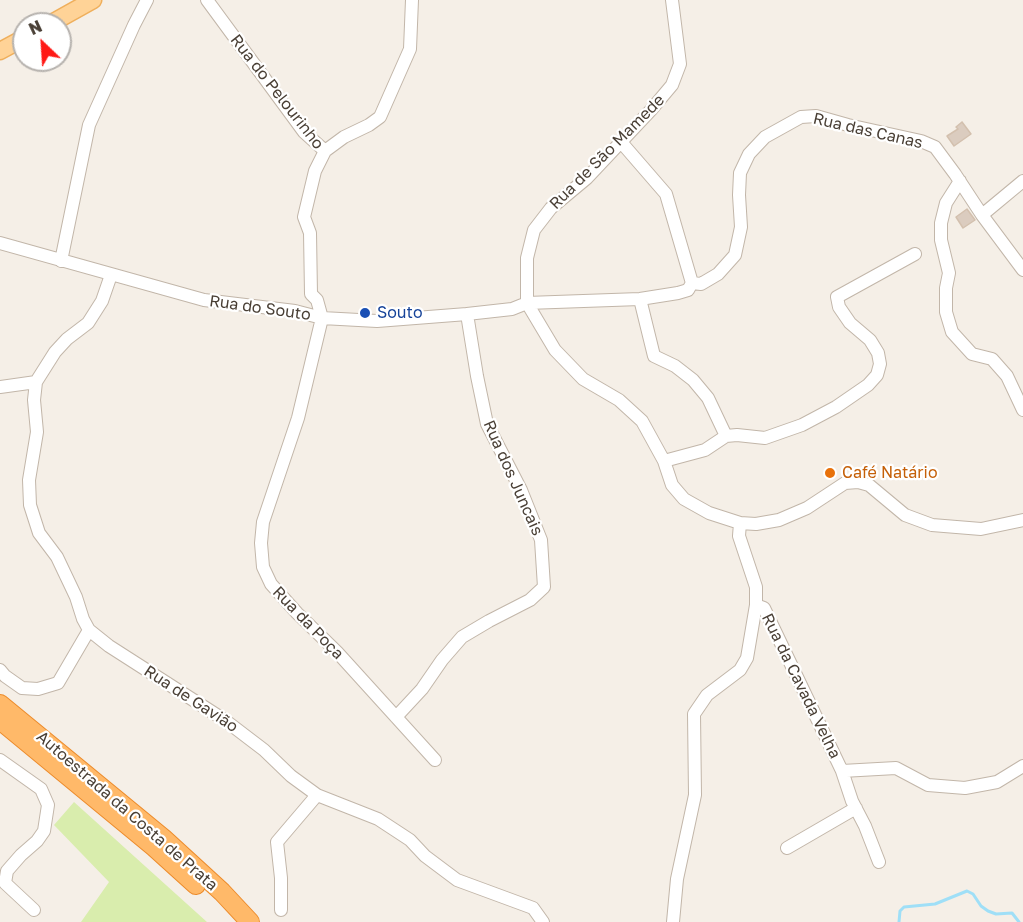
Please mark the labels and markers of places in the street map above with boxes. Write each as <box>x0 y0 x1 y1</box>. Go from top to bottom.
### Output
place label: Souto <box>377 303 423 323</box>
marker: Souto <box>358 306 372 320</box>
place label: Café Natário <box>842 463 937 483</box>
marker: Café Natário <box>823 466 837 480</box>

